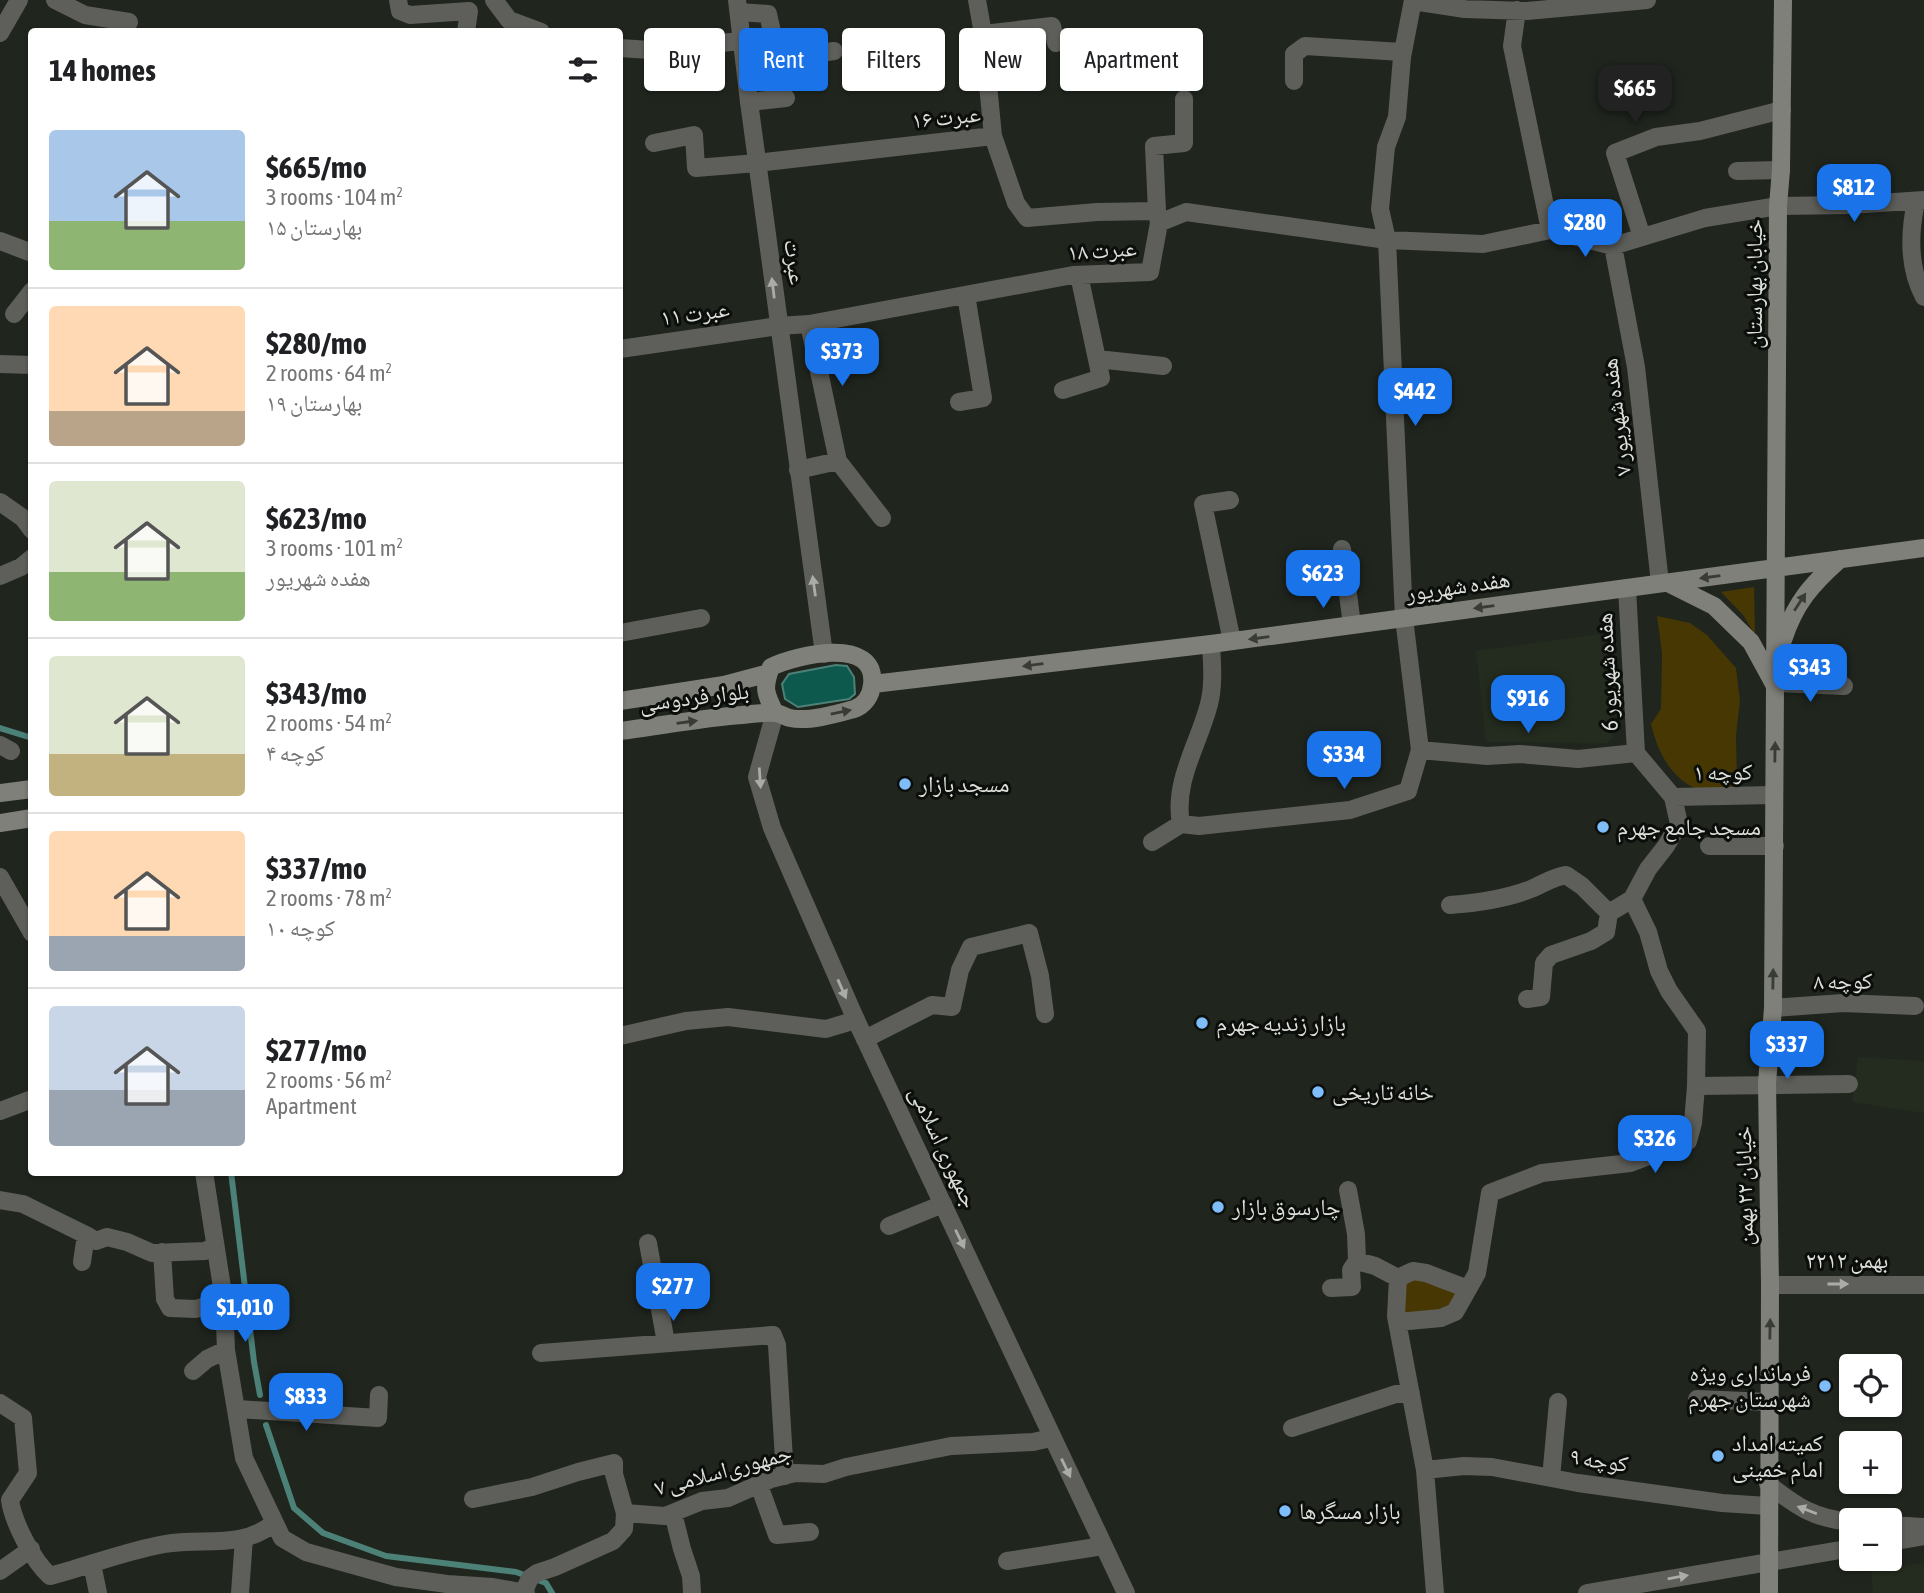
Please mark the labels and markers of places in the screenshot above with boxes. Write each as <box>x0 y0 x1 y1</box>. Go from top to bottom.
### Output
pin: $665 <box>1594 66 1676 125</box>
pin: $812 <box>1813 164 1895 224</box>
pin: $280 <box>1544 200 1626 259</box>
pin: $373 <box>801 328 883 388</box>
pin: $442 <box>1374 368 1456 428</box>
pin: $623 <box>1282 550 1364 610</box>
pin: $343 <box>1769 644 1851 704</box>
pin: $916 <box>1487 676 1569 735</box>
pin: $334 <box>1303 732 1385 791</box>
place label: مسجد بازار <box>918 771 1009 798</box>
marker: مسجد بازار <box>897 776 913 792</box>
place label: مسجد جامع جهرم <box>1617 814 1761 843</box>
marker: مسجد جامع جهرم <box>1595 819 1611 835</box>
place label: بازار زندیه جهرم <box>1216 1010 1346 1039</box>
marker: بازار زندیه جهرم <box>1194 1015 1210 1031</box>
pin: $337 <box>1746 1021 1828 1081</box>
place label: خانه تاریخی <box>1332 1079 1434 1106</box>
marker: خانه تاریخی <box>1310 1084 1326 1100</box>
pin: $326 <box>1614 1116 1696 1175</box>
place label: چارسوق بازار <box>1231 1194 1341 1221</box>
marker: چارسوق بازار <box>1210 1199 1226 1215</box>
pin: $277 <box>632 1264 714 1323</box>
pin: $1,010 <box>188 1284 302 1344</box>
place label: فرمانداری ویژه شهرستان جهرم <box>1688 1360 1811 1415</box>
pin: $833 <box>265 1374 347 1433</box>
marker: فرمانداری ویژه شهرستان جهرم <box>1817 1378 1833 1394</box>
place label: کمیته امداد امام خمینی <box>1732 1430 1823 1485</box>
marker: کمیته امداد امام خمینی <box>1710 1448 1726 1464</box>
place label: بازار مسگرها <box>1299 1498 1401 1525</box>
marker: بازار مسگرها <box>1277 1503 1293 1519</box>

